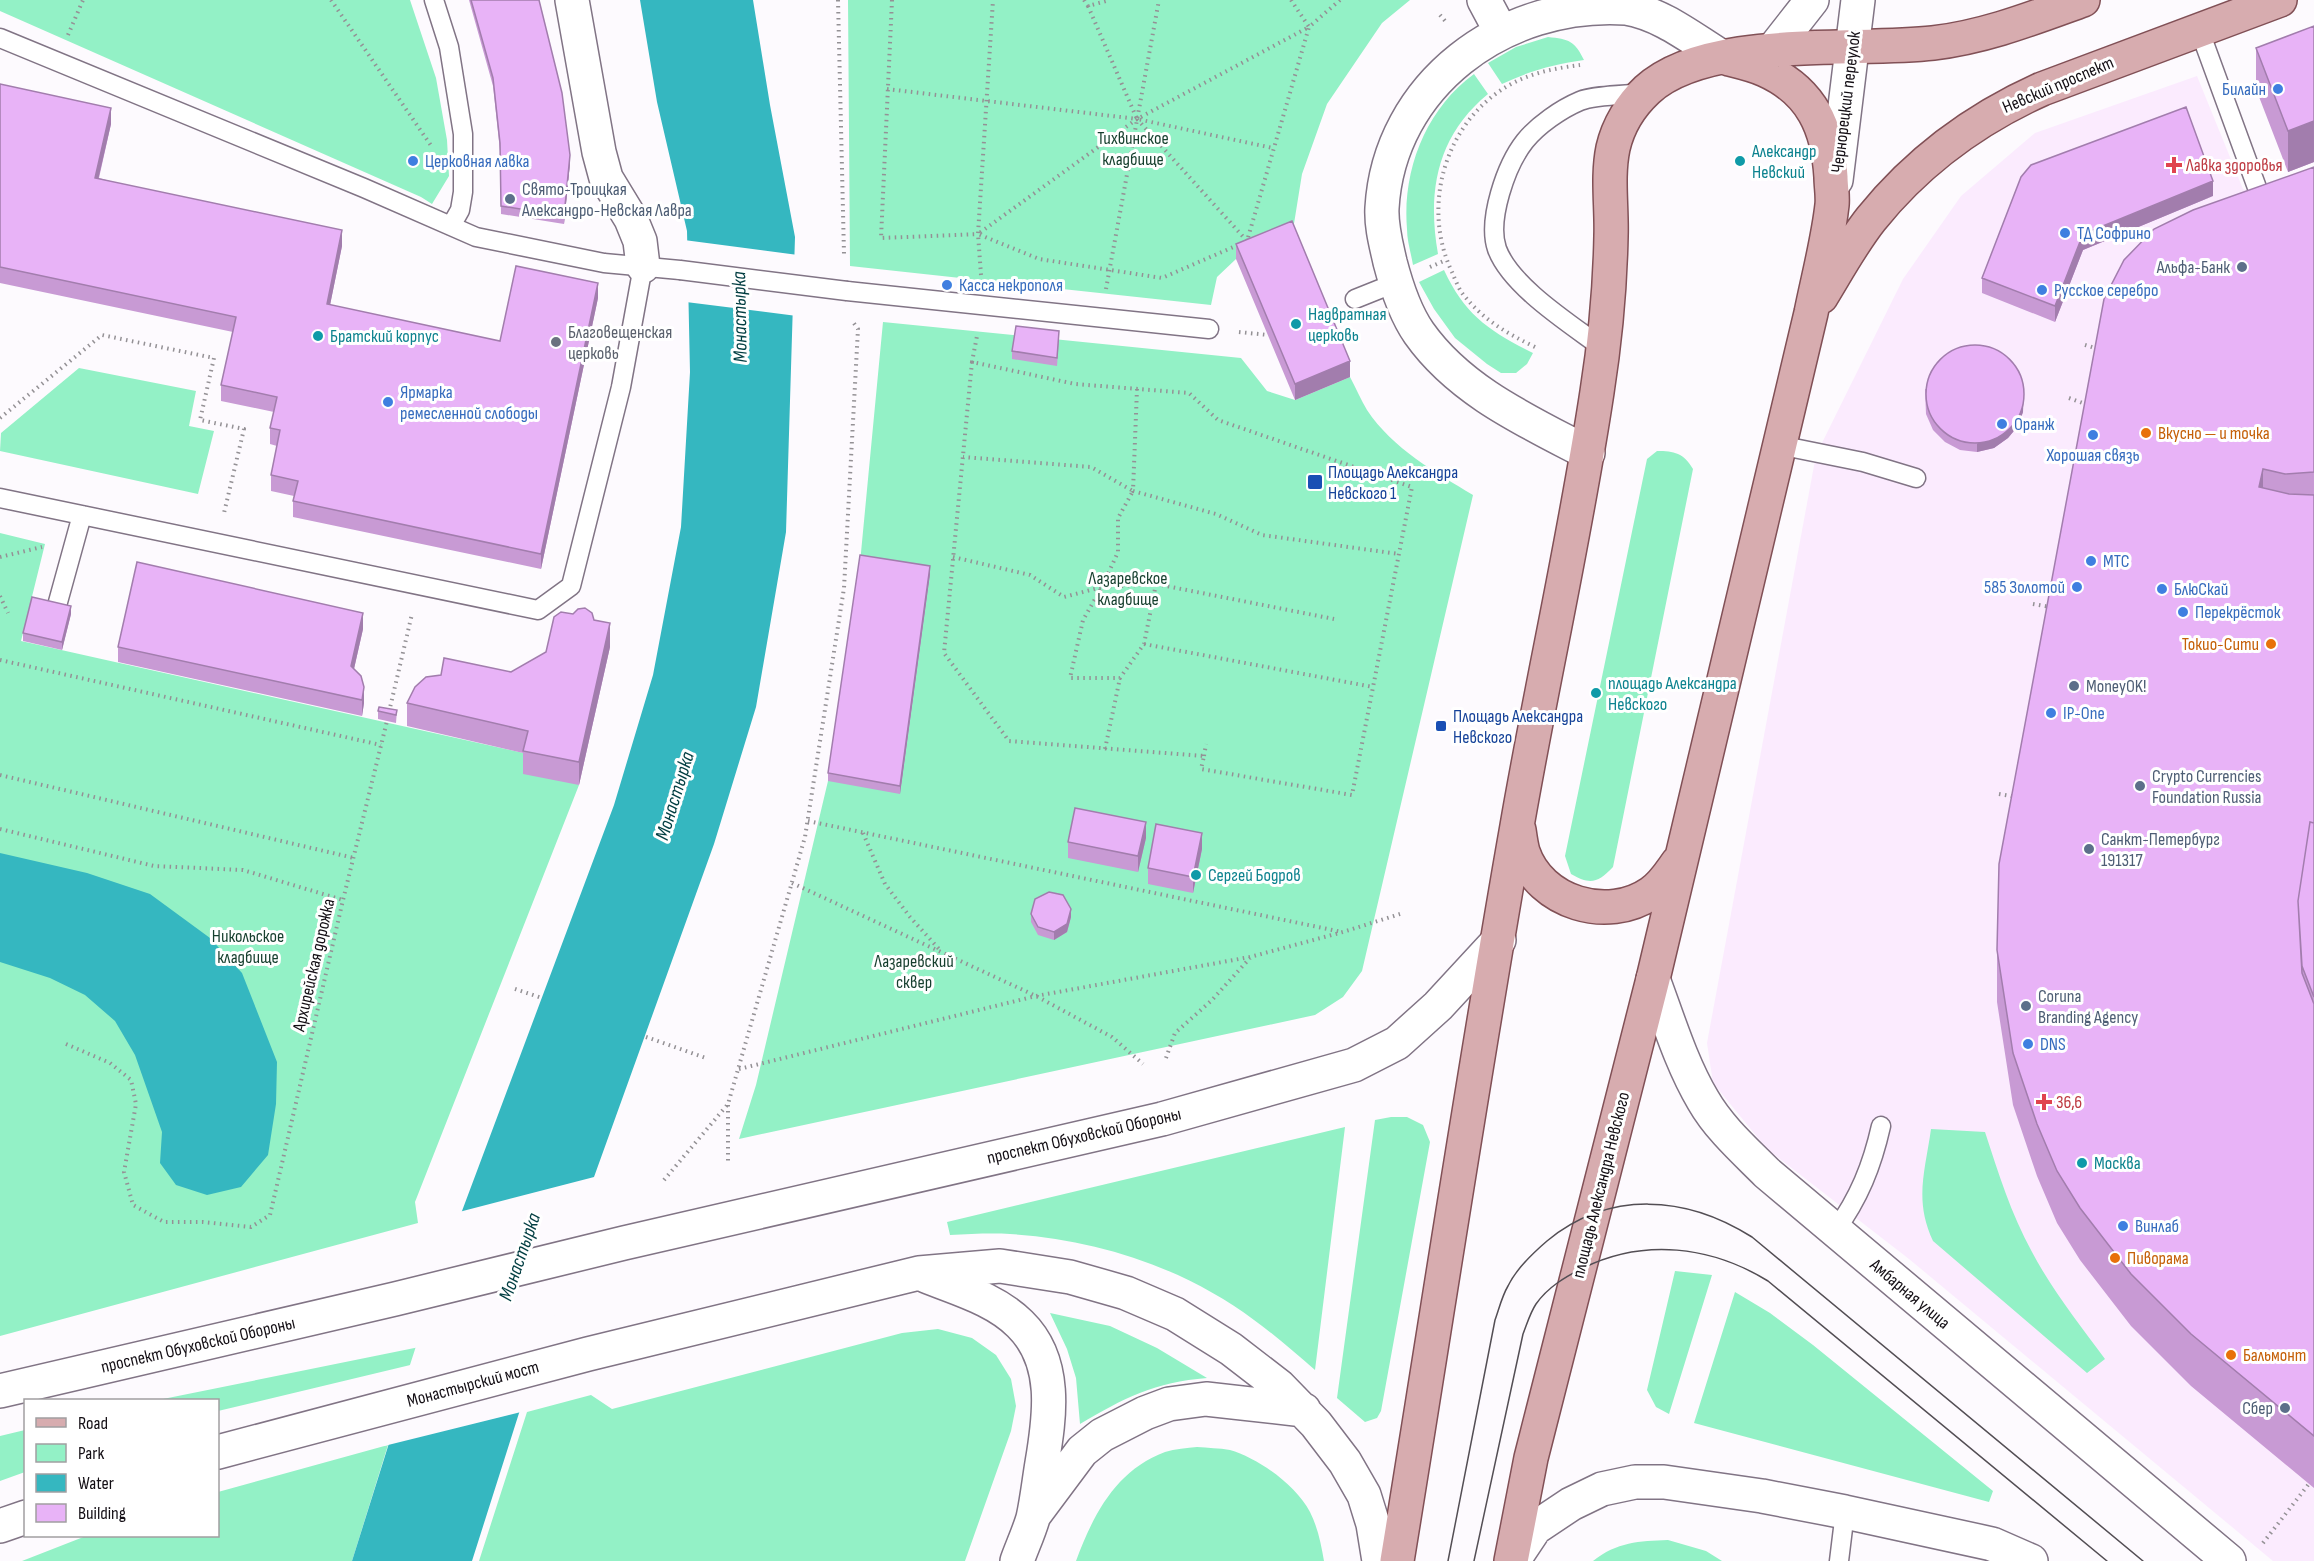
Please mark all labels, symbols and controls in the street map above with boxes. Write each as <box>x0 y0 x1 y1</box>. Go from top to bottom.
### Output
street label: Чернорецкий переулок <box>1827 30 1865 174</box>
street label: Невский проспект <box>1999 52 2117 118</box>
place label: Билайн <box>2222 79 2266 100</box>
marker: Билайн <box>2271 82 2285 96</box>
park label: Тихвинское кладбище <box>1097 128 1169 170</box>
place label: Александр Невский <box>1751 141 1816 183</box>
place label: Церковная лавка <box>425 151 529 172</box>
marker: Церковная лавка <box>406 154 420 168</box>
marker: Александр Невский <box>1733 154 1747 168</box>
place label: Лавка здоровья <box>2185 155 2283 176</box>
marker: Лавка здоровья <box>2167 158 2181 172</box>
place label: Свято-Троицкая Александро-Невская Лавра <box>521 179 692 221</box>
marker: Свято-Троицкая Александро-Невская Лавра <box>503 192 517 206</box>
place label: ТД Софрино <box>2077 223 2151 244</box>
marker: ТД Софрино <box>2058 226 2072 240</box>
place label: Альфа-Банк <box>2156 257 2230 278</box>
marker: Альфа-Банк <box>2235 260 2249 274</box>
water label: Монастырка <box>727 271 753 363</box>
place label: Касса некрополя <box>959 275 1063 296</box>
marker: Касса некрополя <box>940 278 954 292</box>
place label: Русское серебро <box>2054 280 2158 301</box>
marker: Русское серебро <box>2035 283 2049 297</box>
place label: Надвратная церковь <box>1308 304 1386 346</box>
marker: Надвратная церковь <box>1289 317 1303 331</box>
place label: Благовещенская церковь <box>568 322 672 364</box>
place label: Братский корпус <box>330 326 439 347</box>
marker: Братский корпус <box>311 329 325 343</box>
marker: Благовещенская церковь <box>549 335 563 349</box>
place label: Ярмарка ремесленной слободы <box>400 382 538 424</box>
marker: Ярмарка ремесленной слободы <box>381 395 395 409</box>
place label: Оранж <box>2014 414 2055 435</box>
marker: Оранж <box>1995 417 2009 431</box>
place label: Вкусно — и точка <box>2158 423 2270 444</box>
marker: Вкусно — и точка <box>2139 426 2153 440</box>
marker: Хорошая связь <box>2086 428 2100 442</box>
place label: Хорошая связь <box>2045 445 2140 466</box>
place label: Площадь Александра Невского 1 <box>1328 462 1458 504</box>
marker: Площадь Александра Невского 1 <box>1306 473 1324 491</box>
place label: МТС <box>2103 551 2129 572</box>
marker: МТС <box>2084 554 2098 568</box>
park label: Лазаревское кладбище <box>1088 568 1167 610</box>
place label: 585 Золотой <box>1984 577 2065 598</box>
place label: БлюСкай <box>2174 579 2228 600</box>
marker: 585 Золотой <box>2070 580 2084 594</box>
marker: БлюСкай <box>2155 582 2169 596</box>
place label: Перекрёсток <box>2195 602 2281 623</box>
marker: Перекрёсток <box>2176 605 2190 619</box>
place label: Токио-Сити <box>2182 634 2259 655</box>
marker: Токио-Сити <box>2264 637 2278 651</box>
place label: площадь Александра Невского <box>1608 673 1737 715</box>
place label: MoneyOK! <box>2086 676 2146 697</box>
marker: MoneyOK! <box>2067 679 2081 693</box>
marker: площадь Александра Невского <box>1589 686 1603 700</box>
place label: IP-One <box>2063 703 2105 724</box>
place label: Площадь Александра Невского <box>1453 706 1583 748</box>
marker: IP-One <box>2044 706 2058 720</box>
marker: Площадь Александра Невского <box>1434 719 1448 733</box>
water label: Монастырка <box>650 749 700 843</box>
place label: Crypto Currencies Foundation Russia <box>2152 766 2261 808</box>
marker: Crypto Currencies Foundation Russia <box>2133 779 2147 793</box>
place label: Санкт-Петербург 191317 <box>2101 829 2220 871</box>
marker: Санкт-Петербург 191317 <box>2082 842 2096 856</box>
place label: Сергей Бодров <box>1208 865 1301 886</box>
marker: Сергей Бодров <box>1189 868 1203 882</box>
street label: Архирейская дорожка <box>288 896 340 1034</box>
park label: Никольское кладбище <box>212 926 284 968</box>
park label: Лазаревский сквер <box>873 951 954 993</box>
place label: Coruna Branding Agency <box>2038 986 2138 1028</box>
marker: Coruna Branding Agency <box>2019 999 2033 1013</box>
place label: DNS <box>2040 1034 2066 1055</box>
marker: DNS <box>2021 1037 2035 1051</box>
street label: площадь Александра Невского <box>1568 1090 1634 1280</box>
place label: 36,6 <box>2056 1092 2082 1113</box>
marker: 36,6 <box>2037 1095 2051 1109</box>
street label: проспект Обуховской Обороны <box>985 1103 1183 1169</box>
place label: Москва <box>2094 1153 2141 1174</box>
marker: Москва <box>2075 1156 2089 1170</box>
water label: Монастырка <box>494 1210 546 1304</box>
place label: Винлаб <box>2135 1216 2179 1237</box>
marker: Винлаб <box>2116 1219 2130 1233</box>
place label: Пиворама <box>2127 1248 2189 1269</box>
marker: Пиворама <box>2108 1251 2122 1265</box>
street label: Амбарная улица <box>1865 1254 1954 1334</box>
street label: проспект Обуховской Обороны <box>99 1312 297 1378</box>
place label: Бальмонт <box>2243 1345 2306 1366</box>
marker: Бальмонт <box>2224 1348 2238 1362</box>
street label: Монастырский мост <box>405 1356 541 1412</box>
place label: Сбер <box>2242 1398 2273 1419</box>
legend <box>24 1399 219 1537</box>
marker: Сбер <box>2278 1401 2292 1415</box>
text: Road <box>78 1413 108 1434</box>
text: Park <box>78 1443 104 1464</box>
text: Water <box>78 1473 114 1494</box>
text: Building <box>78 1503 126 1524</box>

